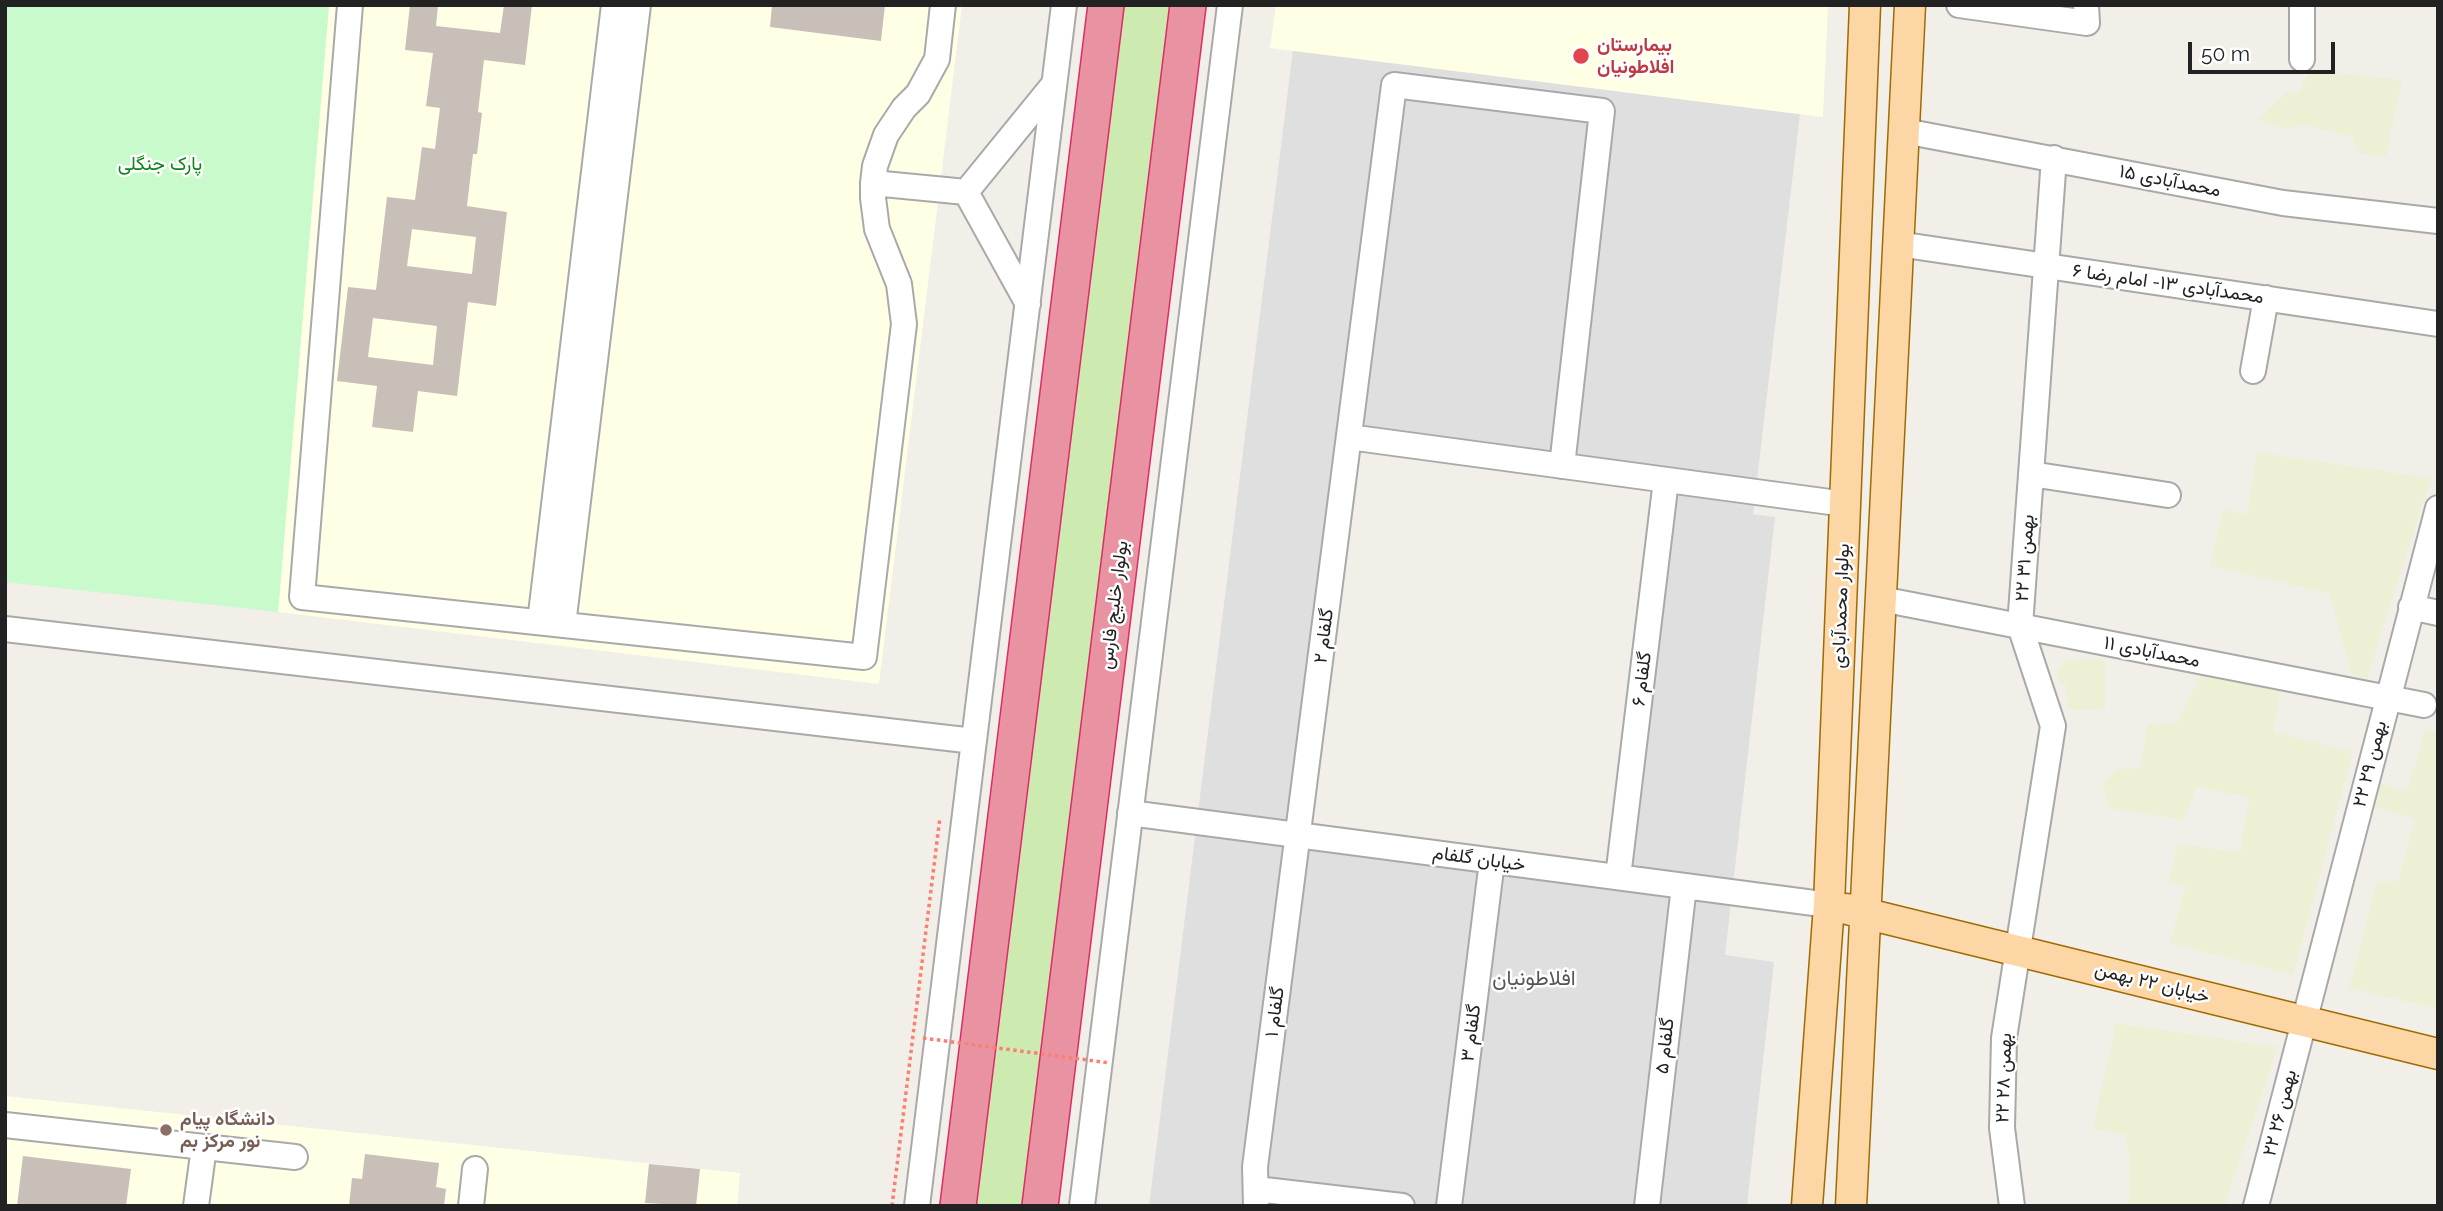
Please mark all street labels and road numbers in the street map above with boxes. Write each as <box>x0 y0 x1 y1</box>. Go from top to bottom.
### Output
street label: محمدآبادی ۱۵ <box>2117 160 2223 202</box>
street label: محمدآبادی ۱۳- امام رضا ۶ <box>2071 259 2265 309</box>
street label: ۲۲ بهمن ۳۱ <box>2011 514 2039 602</box>
street label: بولوار خلیج فارس <box>1095 539 1133 671</box>
street label: بولوار محمدآبادی <box>1827 543 1855 669</box>
street label: گلفام ۲ <box>1309 607 1339 665</box>
street label: محمدآبادی ۱۱ <box>2102 632 2202 672</box>
street label: گلفام ۶ <box>1627 651 1657 707</box>
street label: ۲۲ بهمن ۲۹ <box>2348 718 2392 810</box>
street label: خیابان گلفام <box>1431 841 1527 877</box>
street label: خیابان ۲۲ بهمن <box>2092 958 2212 1008</box>
street label: گلفام ۱ <box>1261 986 1289 1038</box>
street label: گلفام ۳ <box>1456 1003 1486 1063</box>
street label: گلفام ۵ <box>1651 1017 1679 1075</box>
street label: ۲۲ بهمن ۲۸ <box>1991 1032 2017 1124</box>
street label: ۲۲ بهمن ۲۶ <box>2258 1067 2302 1159</box>

